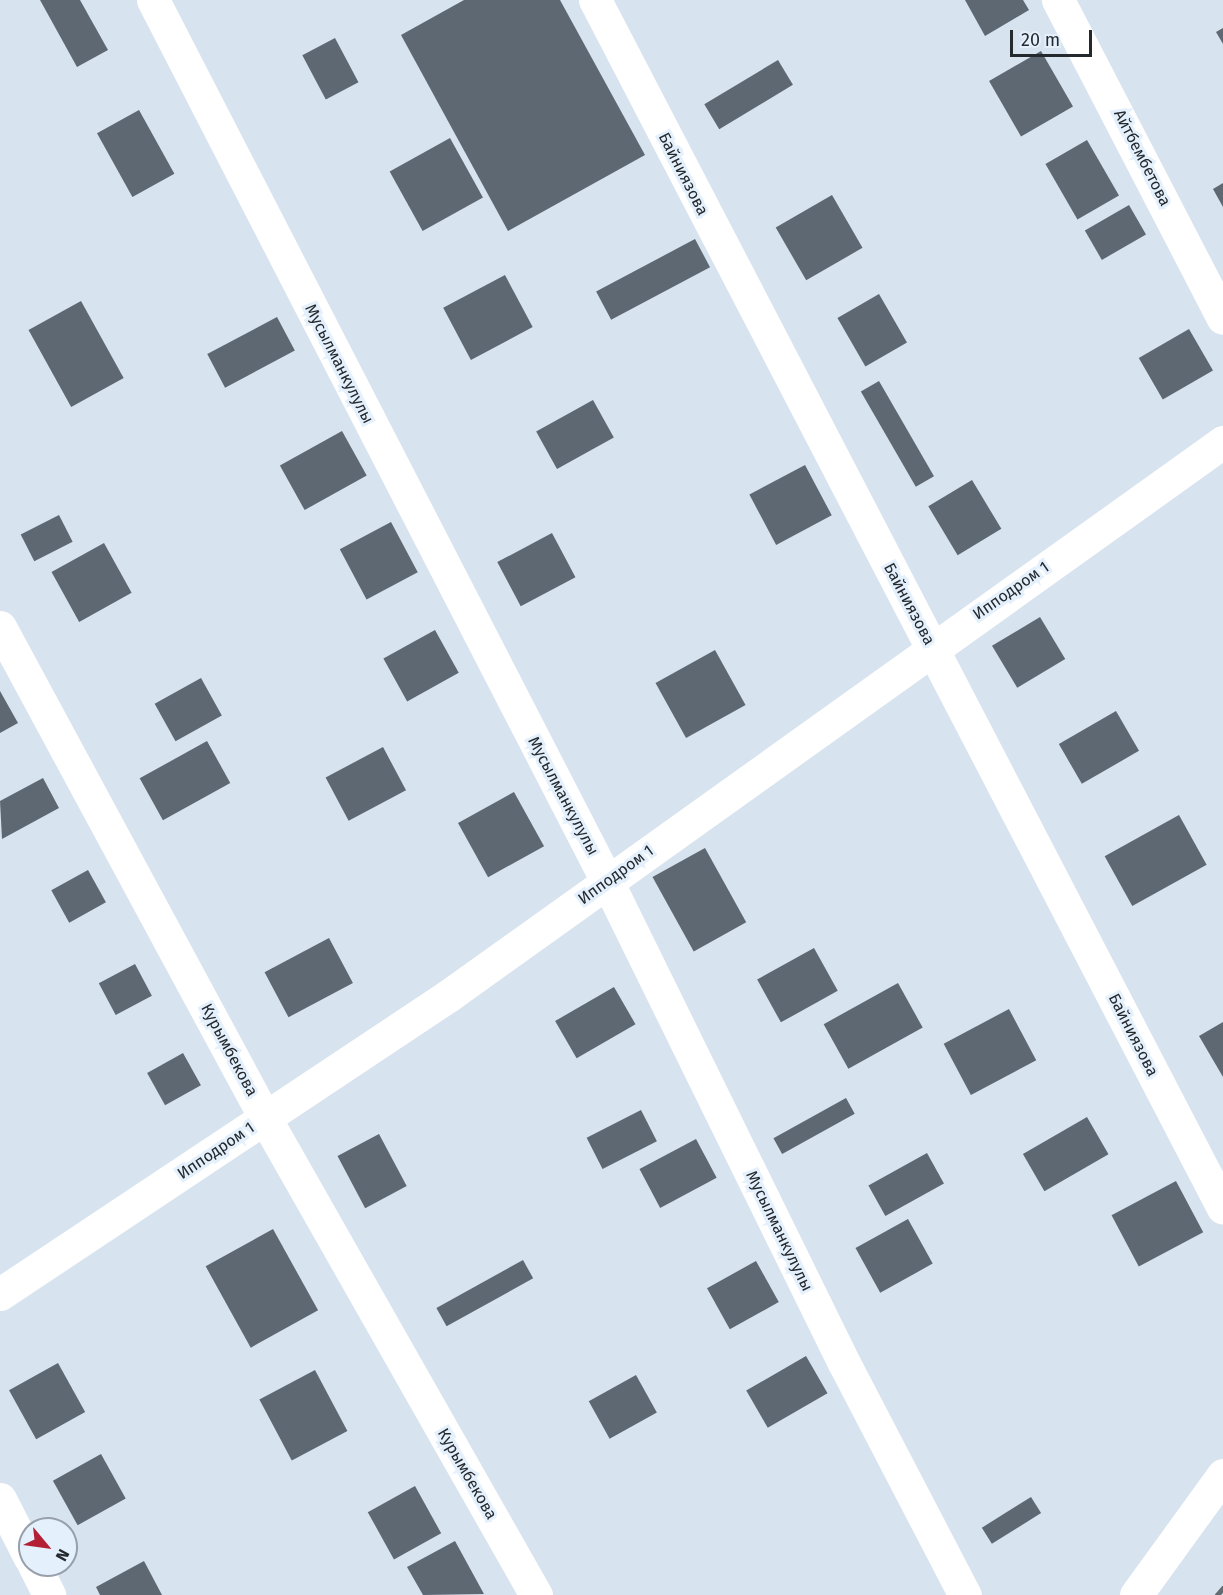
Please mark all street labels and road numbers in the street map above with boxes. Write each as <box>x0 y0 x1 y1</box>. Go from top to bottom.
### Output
street label: Айтбембетова <box>1109 106 1175 210</box>
street label: Байниязова <box>654 129 712 219</box>
street label: Мусылманкулулы <box>301 301 377 427</box>
street label: Ипподром 1 <box>969 558 1053 624</box>
street label: Байниязова <box>879 560 939 648</box>
street label: Мусылманкулулы <box>524 733 602 859</box>
street label: Ипподром 1 <box>574 841 658 909</box>
street label: Байниязова <box>1104 990 1162 1080</box>
street label: Курымбекова <box>197 1000 261 1100</box>
street label: Ипподром 1 <box>174 1118 258 1184</box>
street label: Мусылманкулулы <box>742 1168 816 1294</box>
street label: Курымбекова <box>433 1425 501 1523</box>

